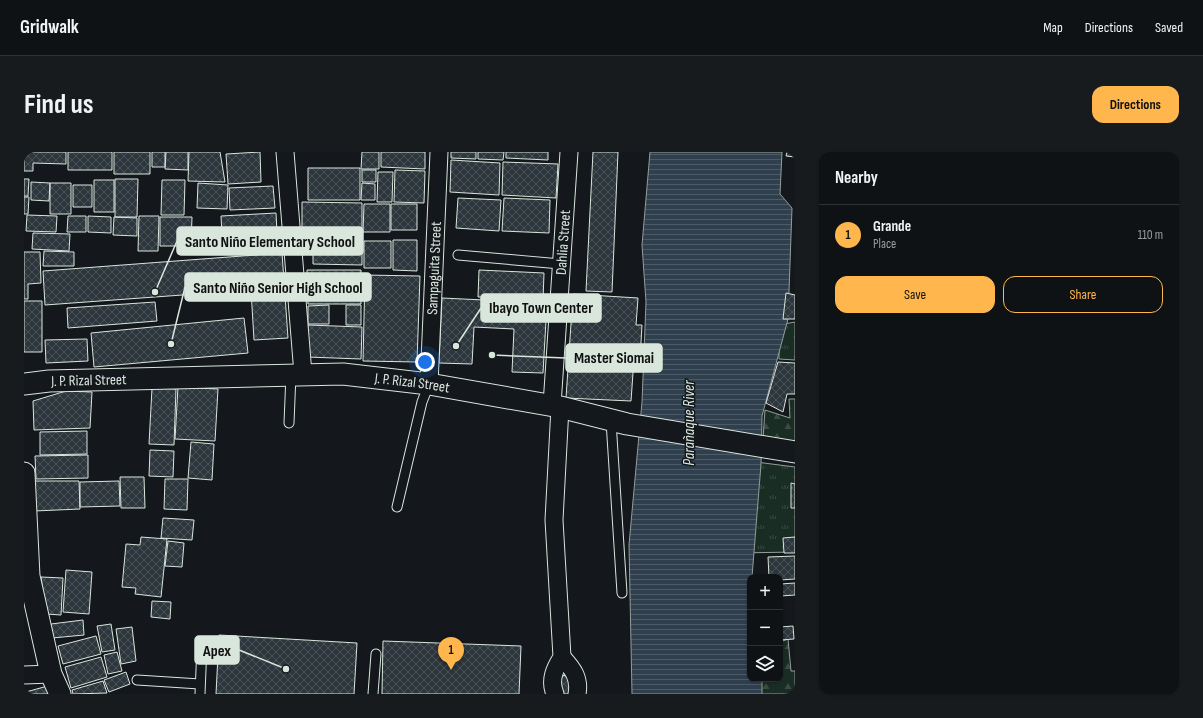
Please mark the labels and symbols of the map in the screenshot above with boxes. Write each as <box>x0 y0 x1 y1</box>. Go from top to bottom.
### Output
street label: Dahlia Street <box>551 209 575 276</box>
street label: Sampaguita Street <box>422 221 446 315</box>
callout: Santo Niño Elementary School <box>177 227 363 255</box>
text: Santo Niño Elementary School <box>185 233 355 252</box>
callout: Santo Niño Senior High School <box>185 273 371 301</box>
text: Santo Niño Senior High School <box>193 279 363 298</box>
callout: Ibayo Town Center <box>481 294 601 322</box>
text: Ibayo Town Center <box>489 299 593 318</box>
callout: Master Siomai <box>566 344 662 372</box>
text: Master Siomai <box>574 349 654 368</box>
your location <box>415 352 435 372</box>
street label: J. P. Rizal Street <box>373 368 452 397</box>
street label: J. P. Rizal Street <box>50 370 127 390</box>
water label: Parañaque River <box>680 380 699 466</box>
callout: Apex <box>195 636 239 664</box>
pin: 1 <box>438 637 464 670</box>
text: Apex <box>202 642 231 661</box>

